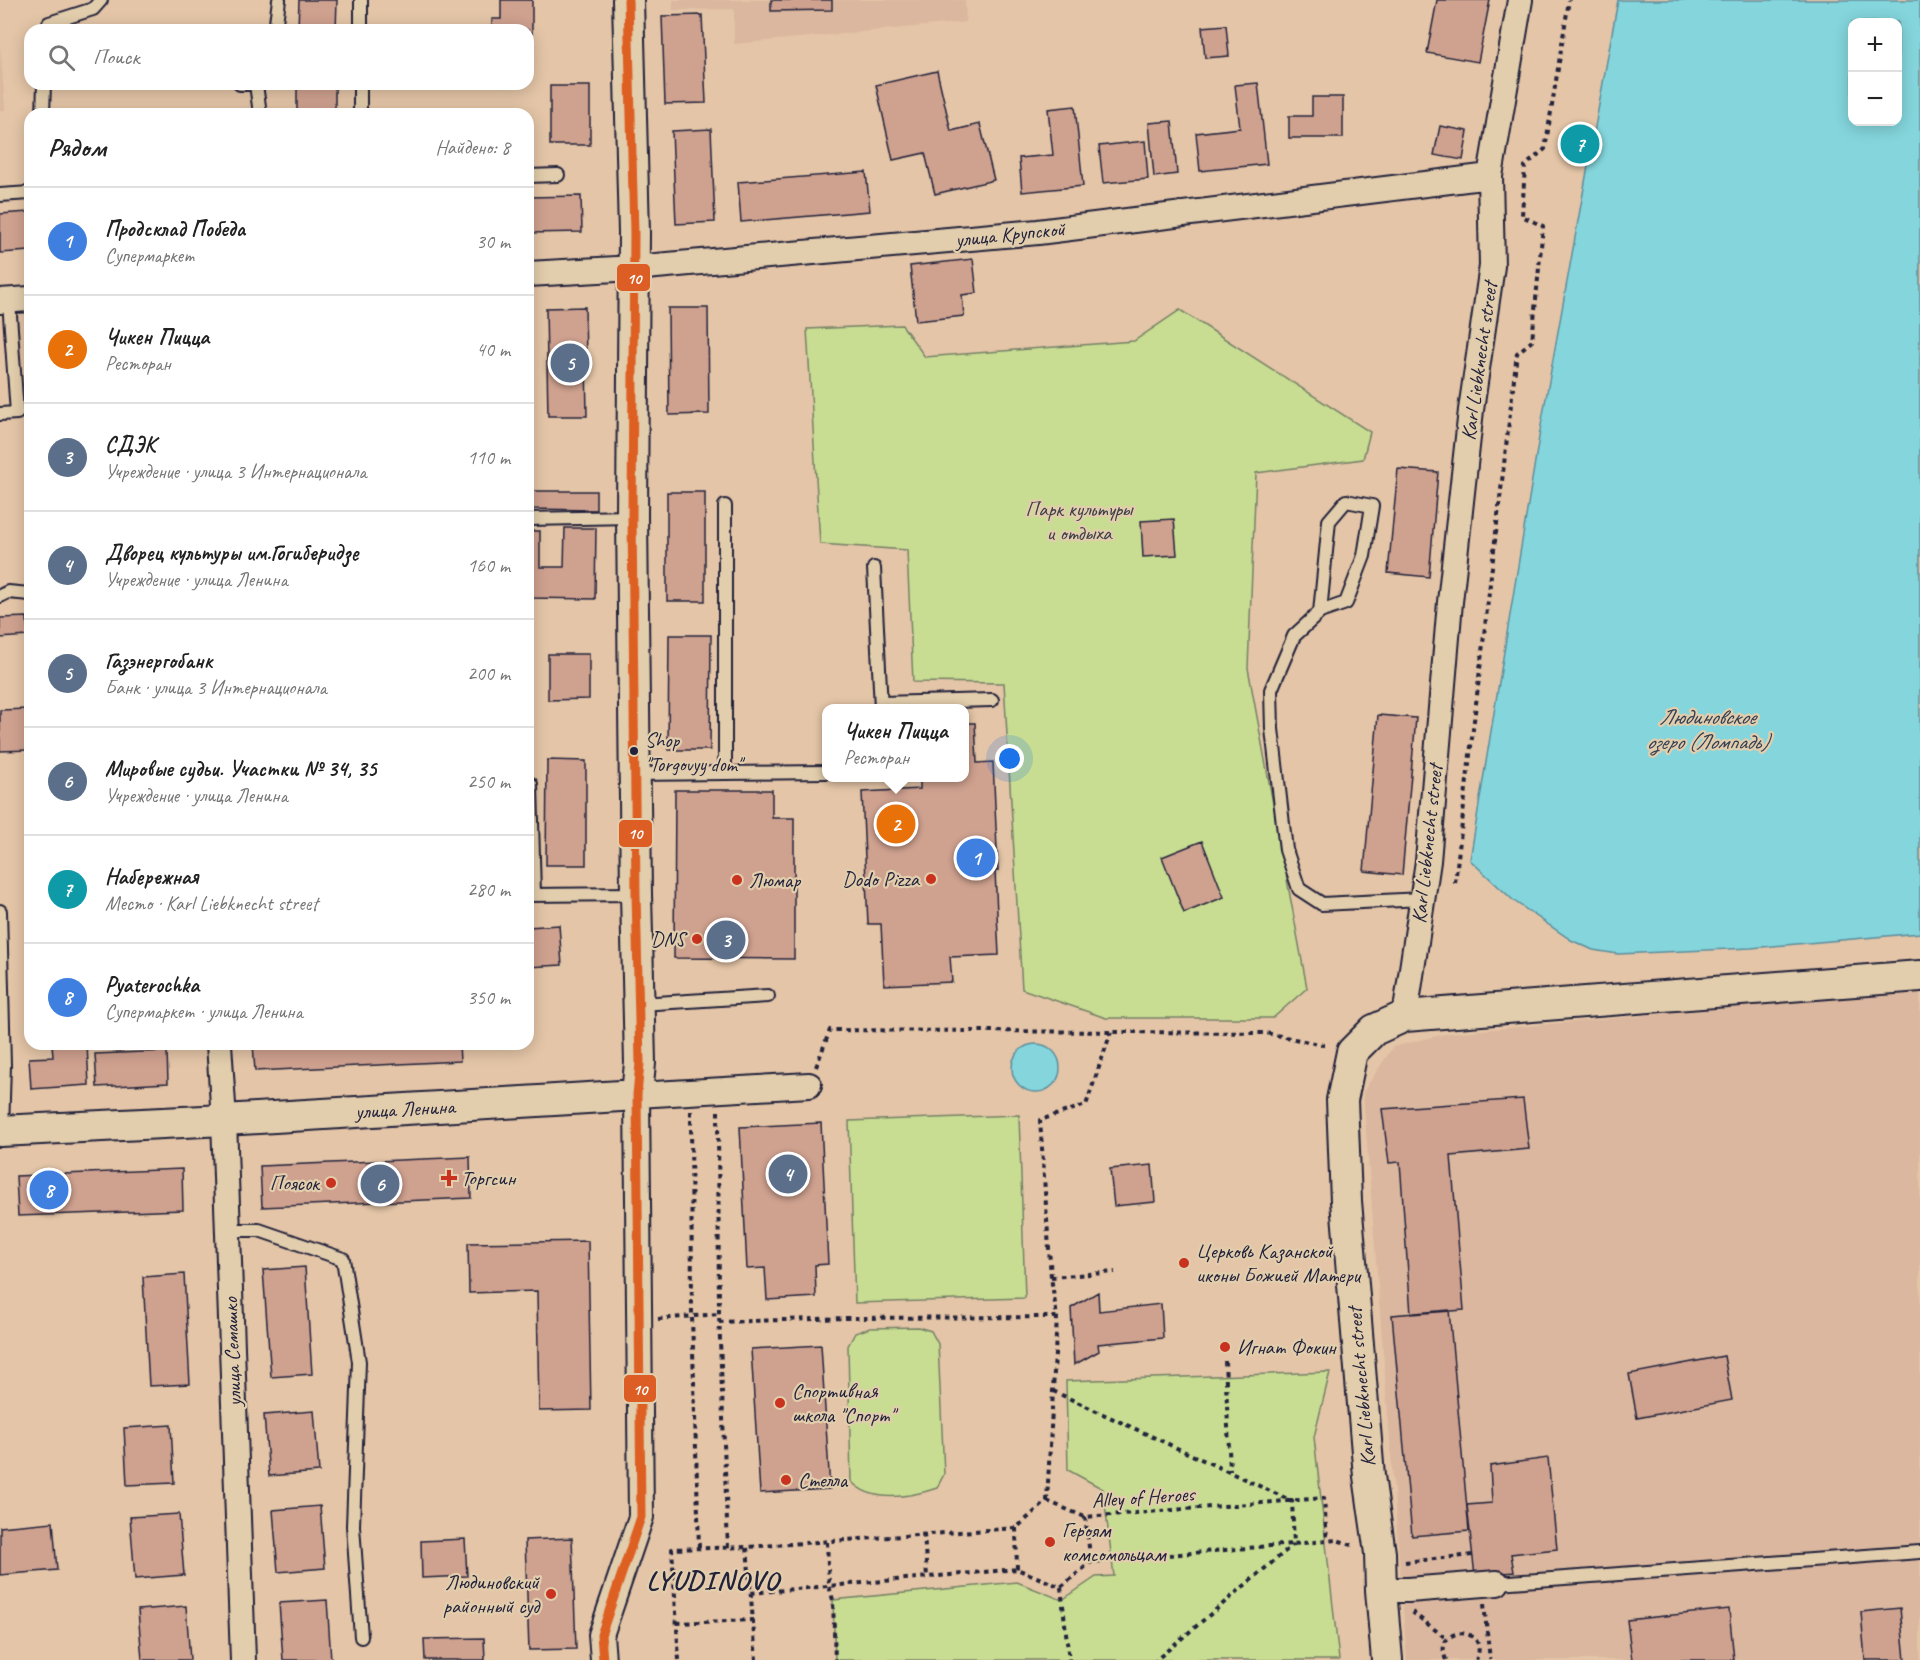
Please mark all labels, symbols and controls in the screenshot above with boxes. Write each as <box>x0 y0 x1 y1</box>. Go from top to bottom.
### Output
map controls <box>1848 18 1902 126</box>
button: + <box>1848 18 1902 72</box>
search box <box>24 24 534 90</box>
icon: search <box>45 41 78 74</box>
text: Поиск <box>93 43 139 71</box>
button: − <box>1848 72 1902 126</box>
pin: 7 <box>1560 122 1600 166</box>
text: Рядом <box>48 131 106 164</box>
text: Найдено: 8 <box>435 135 510 160</box>
text: Продсклад Победа <box>105 215 245 243</box>
street label: улица Крупской <box>952 215 1067 253</box>
text: 1 <box>63 229 72 254</box>
text: 30 m <box>476 229 510 254</box>
text: Супермаркет <box>105 243 194 268</box>
line badge: 10 <box>616 263 651 292</box>
text: 10 <box>627 269 643 289</box>
street label: Karl Liebknecht street <box>1455 277 1503 442</box>
text: Чикен Пицца <box>105 323 209 351</box>
text: 2 <box>63 337 72 362</box>
text: 40 m <box>476 337 510 362</box>
pin: 5 <box>550 340 590 386</box>
text: Ресторан <box>105 351 171 376</box>
text: СДЭК <box>105 431 155 459</box>
text: 3 <box>63 445 72 470</box>
text: 110 m <box>467 445 510 470</box>
text: Учреждение · улица 3 Интернационала <box>105 459 366 484</box>
park label: Парк культуры и отдыха <box>1026 496 1134 546</box>
text: Дворец культуры им.Гогиберидзе <box>105 539 358 567</box>
text: 4 <box>63 553 72 578</box>
text: 160 m <box>467 553 510 578</box>
text: Учреждение · улица Ленина <box>105 567 288 592</box>
text: Газэнергобанк <box>105 647 213 675</box>
text: 5 <box>63 661 72 686</box>
text: 200 m <box>467 661 510 686</box>
text: Банк · улица 3 Интернационала <box>105 675 327 700</box>
water label: Людиновское озеро (Ломпадь) <box>1646 703 1772 756</box>
popup <box>822 704 969 782</box>
text: Чикен Пицца <box>843 717 948 745</box>
place label: Shop "Torgovyy dom" <box>645 728 746 777</box>
your location <box>995 744 1024 773</box>
marker: Shop "Torgovyy dom" <box>628 745 640 757</box>
text: Ресторан <box>843 745 909 770</box>
text: Мировые судьи. Участки № 34, 35 <box>105 755 376 783</box>
street label: Karl Liebknecht street <box>1406 760 1449 925</box>
text: 6 <box>63 769 72 794</box>
text: 250 m <box>467 769 510 794</box>
text: Учреждение · улица Ленина <box>105 783 288 808</box>
pin: 2 <box>876 802 916 846</box>
line badge: 10 <box>618 819 653 848</box>
text: 10 <box>628 824 644 844</box>
pin: 1 <box>956 836 996 880</box>
text: Набережная <box>105 863 198 891</box>
place label: Dodo Pizza <box>842 866 921 892</box>
place label: Люмар <box>749 867 801 893</box>
marker: Dodo Pizza <box>924 872 938 886</box>
marker: Люмар <box>730 873 744 887</box>
text: 7 <box>63 877 72 902</box>
text: 280 m <box>467 877 510 902</box>
text: Место · Karl Liebknecht street <box>105 891 318 916</box>
pin: 3 <box>706 918 746 962</box>
place label: DNS <box>651 926 688 952</box>
marker: DNS <box>690 932 704 946</box>
text: Pyaterochka <box>105 971 199 999</box>
text: 8 <box>63 985 72 1010</box>
text: 350 m <box>467 985 510 1010</box>
text: Супермаркет · улица Ленина <box>105 999 303 1024</box>
street label: улица Ленина <box>352 1093 458 1125</box>
pin: 4 <box>768 1152 808 1196</box>
pin: 6 <box>360 1162 400 1206</box>
place label: Торгсин <box>461 1165 517 1191</box>
pin: 8 <box>29 1168 68 1212</box>
place label: Поясок <box>270 1170 321 1196</box>
marker: Торгсин <box>442 1171 456 1185</box>
marker: Поясок <box>324 1176 338 1190</box>
place label: Церковь Казанской иконы Божией Матери <box>1196 1238 1363 1288</box>
marker: Церковь Казанской иконы Божией Матери <box>1177 1256 1191 1270</box>
street label: улица Семашко <box>217 1295 247 1409</box>
street label: Karl Liebknecht street <box>1341 1303 1381 1468</box>
place label: Игнат Фокин <box>1237 1334 1337 1360</box>
marker: Игнат Фокин <box>1218 1340 1232 1354</box>
line badge: 10 <box>623 1374 657 1403</box>
place label: Спортивная школа "Спорт" <box>792 1378 899 1428</box>
text: 10 <box>633 1380 649 1400</box>
marker: Спортивная школа "Спорт" <box>773 1396 787 1410</box>
place label: Стелла <box>798 1467 849 1493</box>
marker: Стелла <box>779 1473 793 1487</box>
street label: Alley of Heroes <box>1091 1480 1197 1514</box>
place label: Героям комсомольцам <box>1062 1517 1167 1567</box>
marker: Героям комсомольцам <box>1043 1535 1057 1549</box>
district label: LYUDINOVO <box>646 1563 781 1597</box>
place label: Людиновский районный суд <box>443 1569 541 1619</box>
marker: Людиновский районный суд <box>544 1587 558 1601</box>

